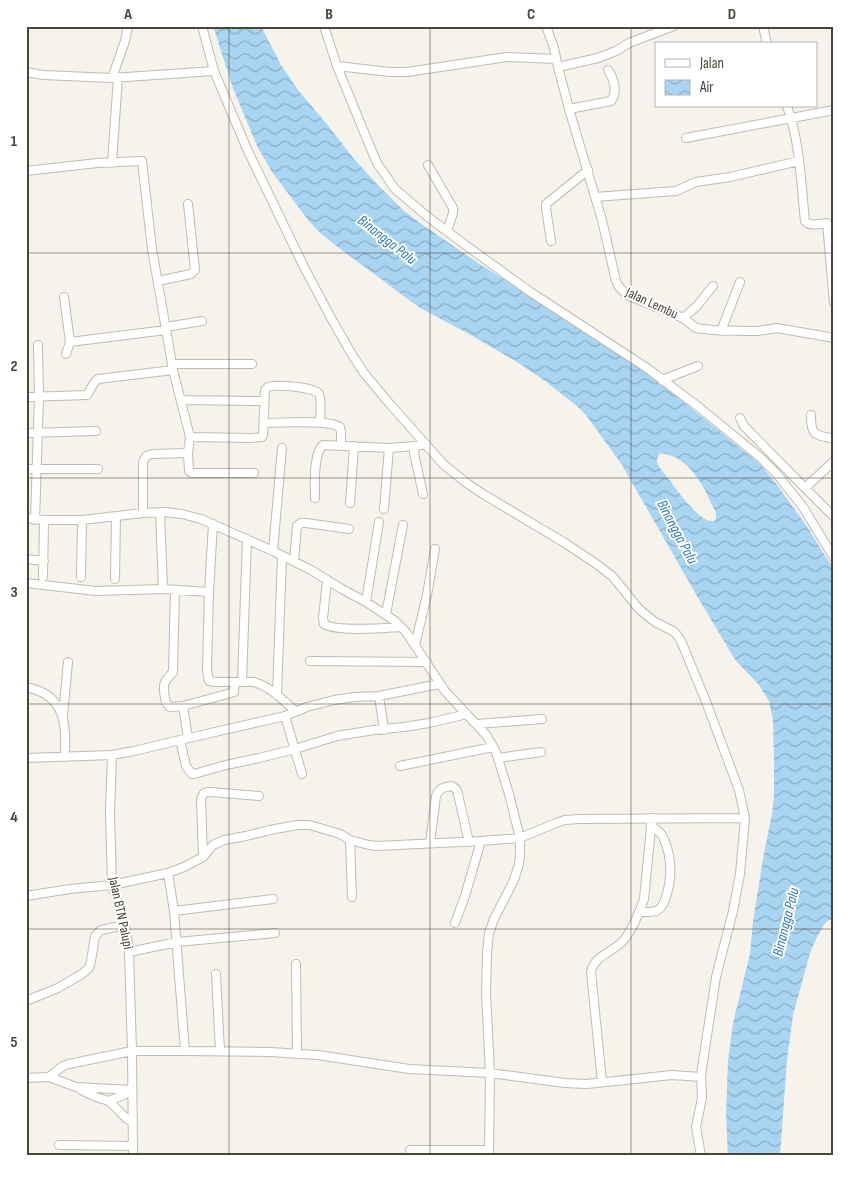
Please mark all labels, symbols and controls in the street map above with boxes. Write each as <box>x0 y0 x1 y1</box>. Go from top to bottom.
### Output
text: A <box>123 5 132 24</box>
text: B <box>325 5 333 24</box>
text: C <box>527 5 535 24</box>
text: D <box>728 5 736 24</box>
legend <box>655 42 818 108</box>
text: Jalan <box>699 54 724 73</box>
text: Air <box>699 78 714 97</box>
text: 1 <box>11 132 18 151</box>
water label: Binangga Palu <box>354 211 421 269</box>
street label: Jalan Lembu <box>622 283 681 323</box>
text: 2 <box>10 357 18 376</box>
water label: Binangga Palu <box>652 497 702 568</box>
text: 3 <box>10 583 18 602</box>
text: 4 <box>10 808 18 827</box>
street label: Jalan BTN Palupi <box>105 874 137 951</box>
water label: Binangga Palu <box>768 885 804 958</box>
text: 5 <box>10 1033 18 1052</box>

